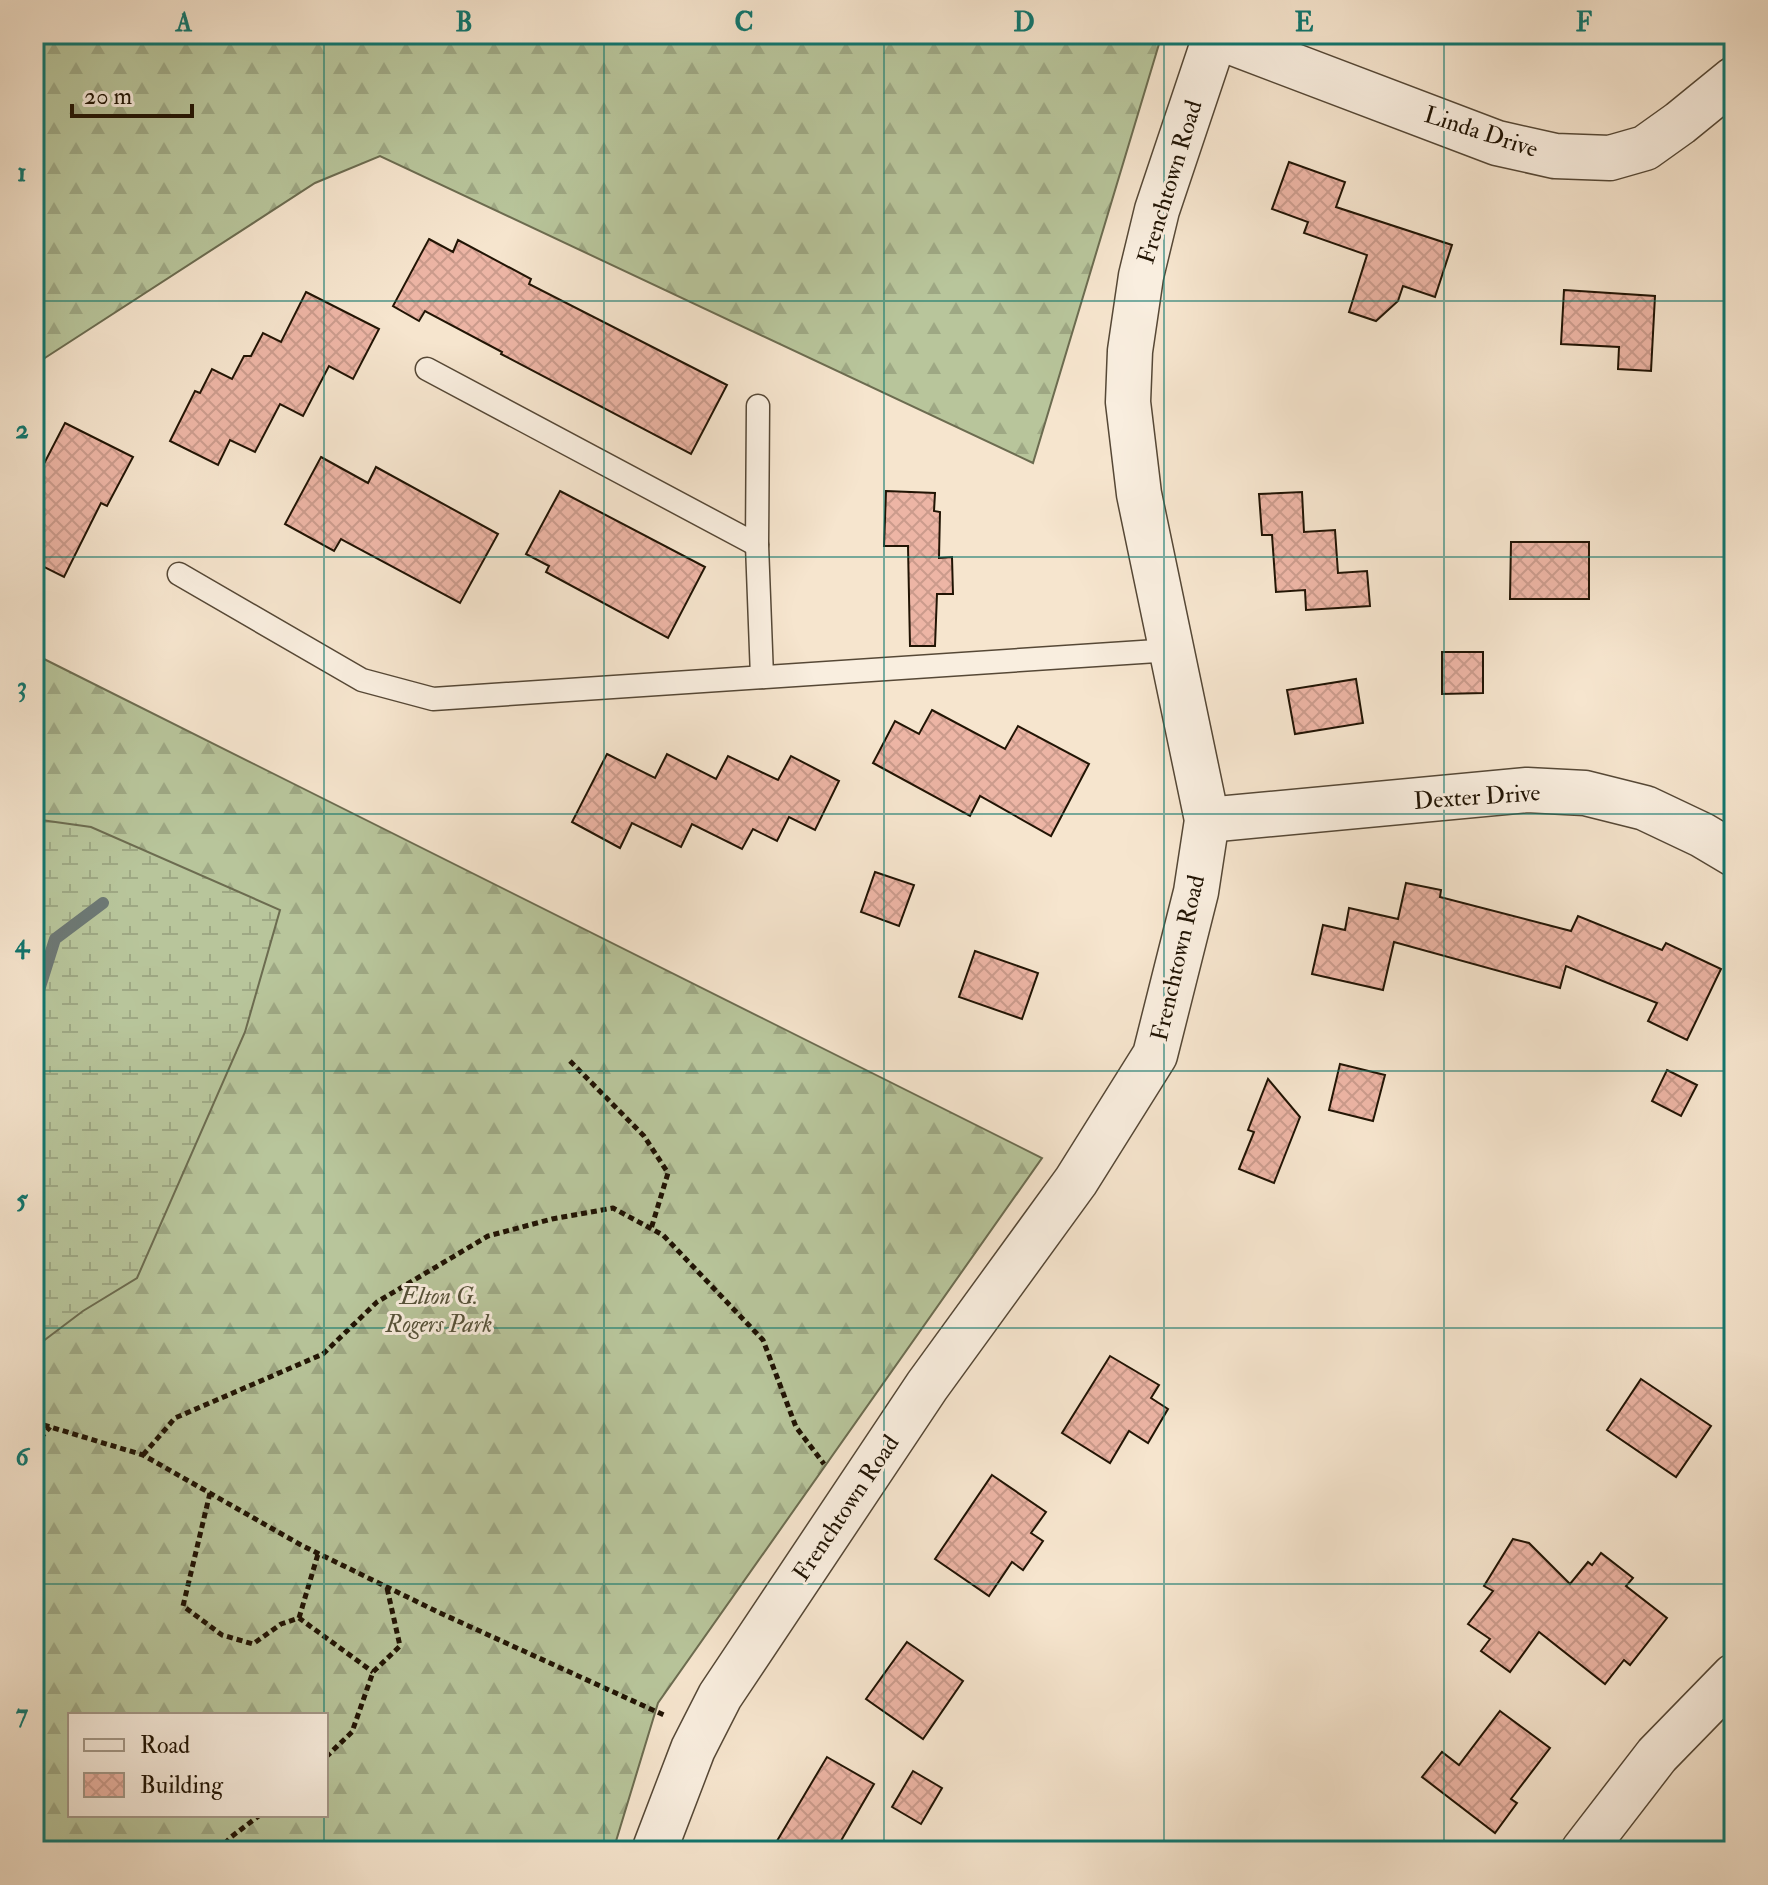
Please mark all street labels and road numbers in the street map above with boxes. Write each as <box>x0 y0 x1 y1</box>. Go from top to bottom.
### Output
street label: Frenchtown Road <box>1130 96 1210 267</box>
street label: Linda Drive <box>1420 99 1542 165</box>
street label: Dexter Drive <box>1413 777 1541 817</box>
street label: Frenchtown Road <box>1144 872 1212 1044</box>
street label: Frenchtown Road <box>786 1429 906 1587</box>

